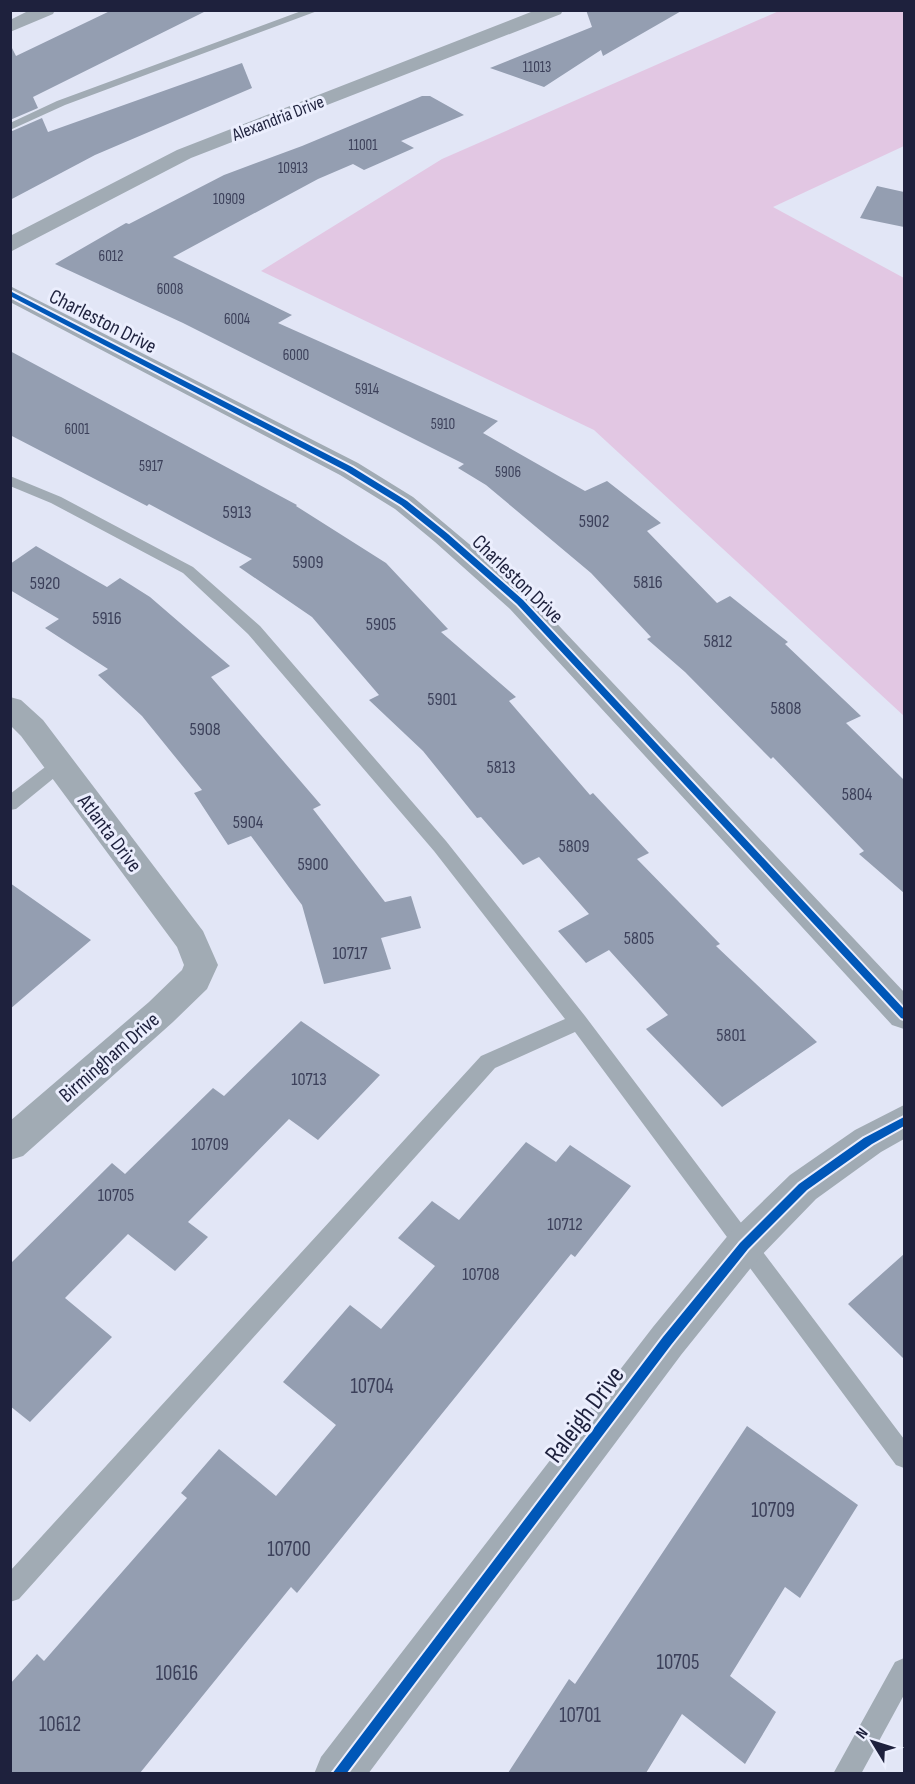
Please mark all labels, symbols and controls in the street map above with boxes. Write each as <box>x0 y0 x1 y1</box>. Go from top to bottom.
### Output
house number: 11013 <box>523 58 551 77</box>
street label: Alexandria Drive <box>228 91 327 146</box>
house number: 11001 <box>348 136 378 155</box>
house number: 10913 <box>278 159 308 178</box>
house number: 10909 <box>213 190 245 209</box>
house number: 6012 <box>99 247 123 266</box>
house number: 6008 <box>157 280 183 299</box>
street label: Charleston Drive <box>45 284 161 359</box>
house number: 6004 <box>224 310 250 329</box>
house number: 6000 <box>283 346 309 365</box>
house number: 5914 <box>355 380 379 399</box>
house number: 5910 <box>431 415 455 434</box>
house number: 6001 <box>64 420 90 439</box>
house number: 5917 <box>139 457 163 476</box>
house number: 5906 <box>495 463 521 482</box>
house number: 5913 <box>222 502 252 523</box>
house number: 5902 <box>579 511 609 532</box>
street label: Charleston Drive <box>467 530 568 629</box>
house number: 5909 <box>292 552 324 573</box>
house number: 5816 <box>633 572 663 593</box>
house number: 5920 <box>30 573 60 594</box>
house number: 5916 <box>92 608 122 629</box>
house number: 5905 <box>366 614 396 635</box>
house number: 5812 <box>703 631 733 652</box>
house number: 5901 <box>427 689 457 710</box>
house number: 5808 <box>770 698 802 719</box>
house number: 5908 <box>189 719 221 740</box>
house number: 5813 <box>487 757 515 778</box>
house number: 5804 <box>842 784 873 805</box>
street label: Atlanta Drive <box>72 789 147 877</box>
house number: 5904 <box>233 812 264 833</box>
house number: 5809 <box>558 836 590 857</box>
house number: 5900 <box>297 854 329 875</box>
house number: 5805 <box>624 928 654 949</box>
house number: 10717 <box>332 943 368 964</box>
street label: Birmingham Drive <box>54 1007 165 1108</box>
house number: 5801 <box>716 1025 746 1046</box>
house number: 10713 <box>291 1069 327 1090</box>
house number: 10709 <box>191 1134 229 1155</box>
house number: 10705 <box>98 1185 134 1206</box>
house number: 10712 <box>547 1214 583 1235</box>
house number: 10708 <box>462 1264 500 1285</box>
street label: Raleigh Drive <box>539 1361 632 1469</box>
house number: 10704 <box>350 1374 394 1399</box>
house number: 10709 <box>751 1498 795 1523</box>
house number: 10700 <box>267 1537 311 1562</box>
house number: 10705 <box>657 1650 699 1675</box>
house number: 10616 <box>156 1661 198 1686</box>
house number: 10701 <box>559 1703 602 1728</box>
house number: 10612 <box>39 1712 81 1737</box>
north arrow <box>843 1712 903 1772</box>
text: N <box>852 1724 872 1743</box>

